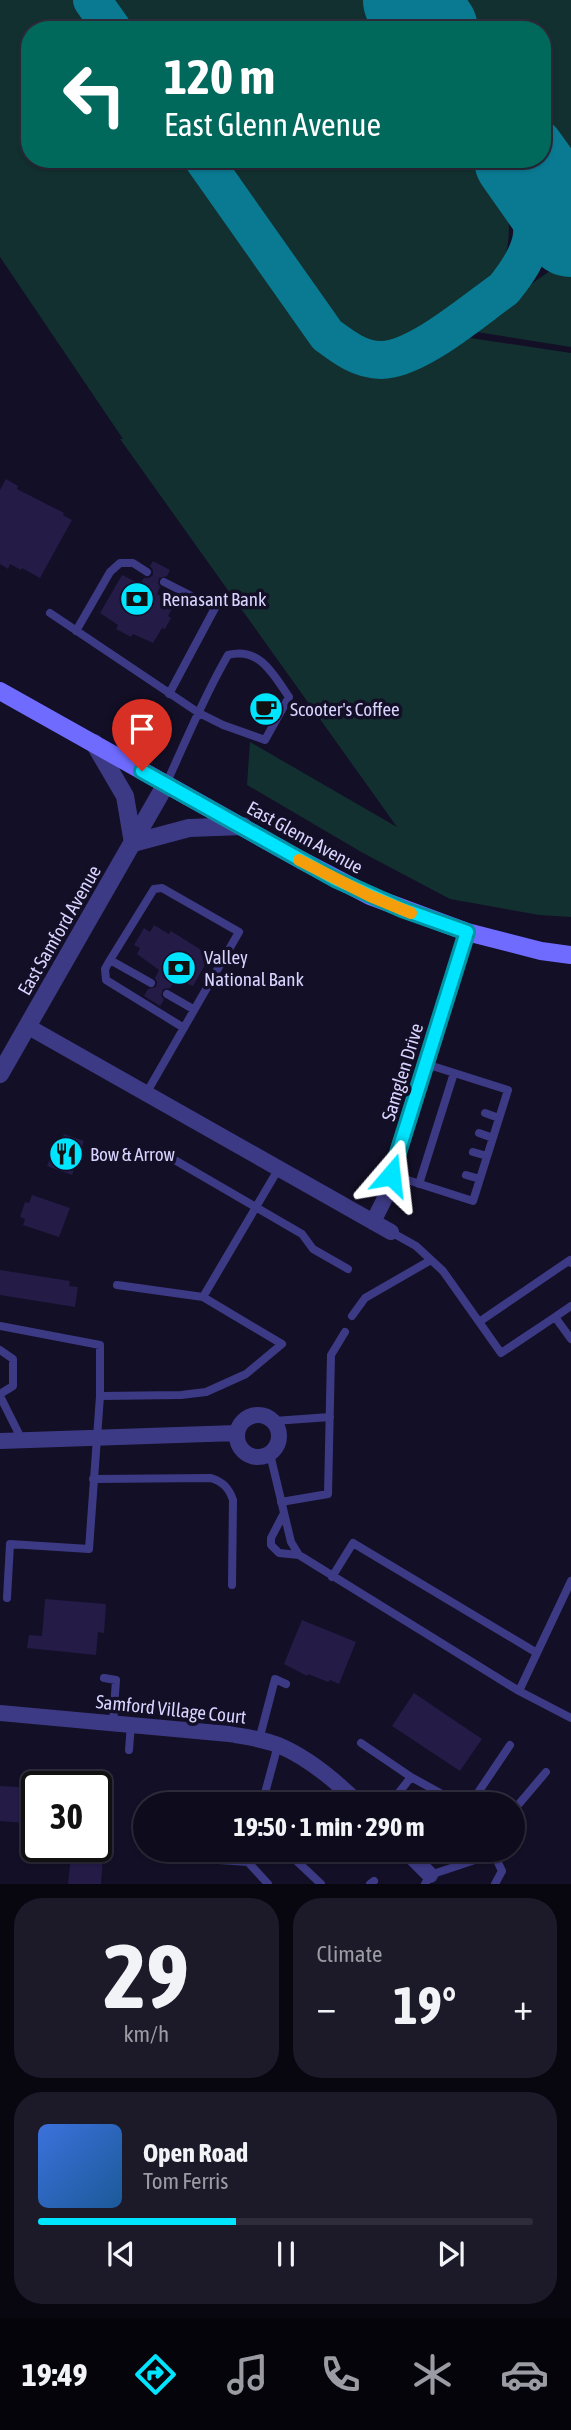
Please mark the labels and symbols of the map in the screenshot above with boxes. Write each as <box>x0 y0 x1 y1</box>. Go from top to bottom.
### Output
bank icon: Renasant Bank <box>118 580 156 618</box>
place label: Renasant Bank <box>162 588 267 610</box>
cafe icon: Scooter's Coffee <box>247 690 285 728</box>
place label: Scooter's Coffee <box>290 698 400 720</box>
pin <box>112 699 172 771</box>
street label: East Glenn Avenue <box>243 796 367 878</box>
street label: East Samford Avenue <box>13 861 105 999</box>
place label: Valley National Bank <box>204 946 305 990</box>
bank icon: Valley National Bank <box>160 949 198 987</box>
street label: Samglen Drive <box>377 1021 427 1123</box>
restaurant icon: Bow & Arrow <box>47 1135 85 1173</box>
position arrow <box>354 1138 428 1212</box>
place label: Bow & Arrow <box>90 1143 175 1165</box>
street label: Samford Village Court <box>95 1690 247 1728</box>
speed limit sign: 30 <box>21 1771 112 1862</box>

